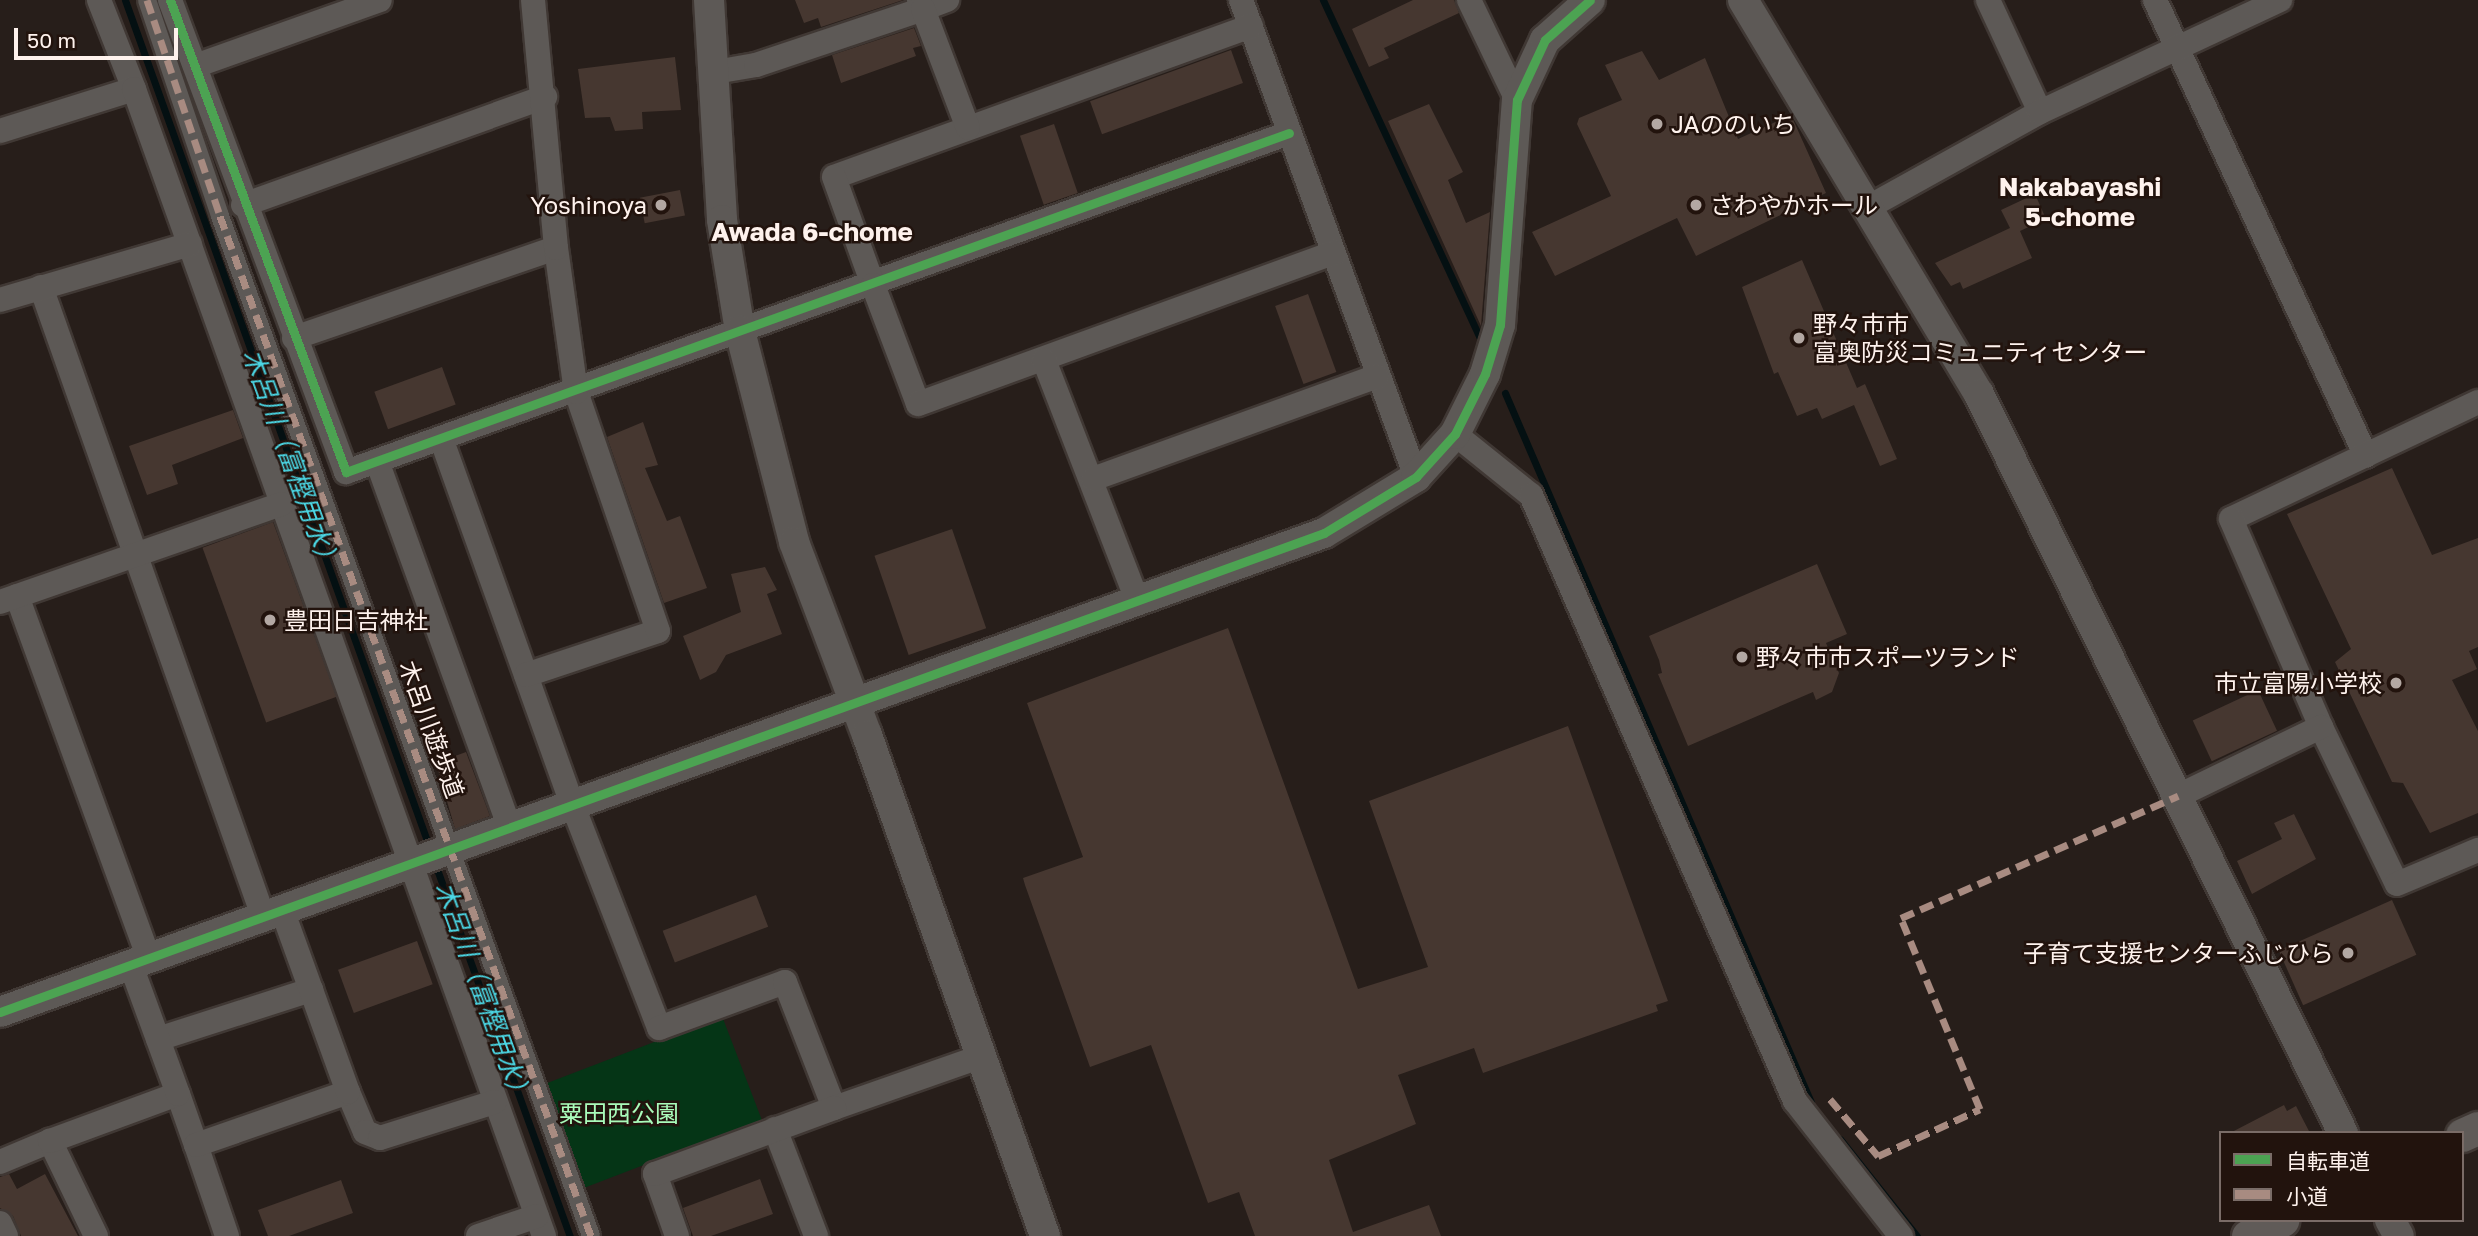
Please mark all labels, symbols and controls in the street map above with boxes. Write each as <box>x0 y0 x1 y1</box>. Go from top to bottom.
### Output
scale bar <box>18 14 182 58</box>
text: 50 m <box>27 27 76 53</box>
place label: JAののいち <box>1671 110 1796 138</box>
marker: JAののいち <box>1649 116 1665 132</box>
district label: Nakabayashi 5-chome <box>1999 171 2161 232</box>
place label: Yoshinoya <box>530 191 647 219</box>
place label: さわやかホール <box>1710 191 1878 219</box>
marker: Yoshinoya <box>653 197 669 213</box>
marker: さわやかホール <box>1688 197 1704 213</box>
district label: Awada 6-chome <box>711 216 913 248</box>
place label: 野々市市 富奥防災コミュニティセンター <box>1813 310 2149 366</box>
marker: 野々市市 富奥防災コミュニティセンター <box>1791 330 1807 346</box>
water label: 木呂川（富樫用水） <box>236 345 346 575</box>
place label: 豊田日吉神社 <box>284 606 428 634</box>
marker: 豊田日吉神社 <box>262 612 278 628</box>
place label: 野々市市スポーツランド <box>1756 643 2020 671</box>
marker: 野々市市スポーツランド <box>1734 649 1750 665</box>
street label: 木呂川遊歩道 <box>394 656 470 802</box>
place label: 市立富陽小学校 <box>2214 669 2382 697</box>
marker: 市立富陽小学校 <box>2388 675 2404 691</box>
water label: 木呂川（富樫用水） <box>428 878 538 1108</box>
place label: 子育て支援センターふじひら <box>2022 939 2334 967</box>
marker: 子育て支援センターふじひら <box>2340 945 2356 961</box>
park label: 粟田西公園 <box>559 1099 679 1127</box>
legend <box>2219 1131 2464 1222</box>
text: 自転車道 <box>2286 1148 2370 1174</box>
text: 小道 <box>2286 1183 2328 1209</box>

